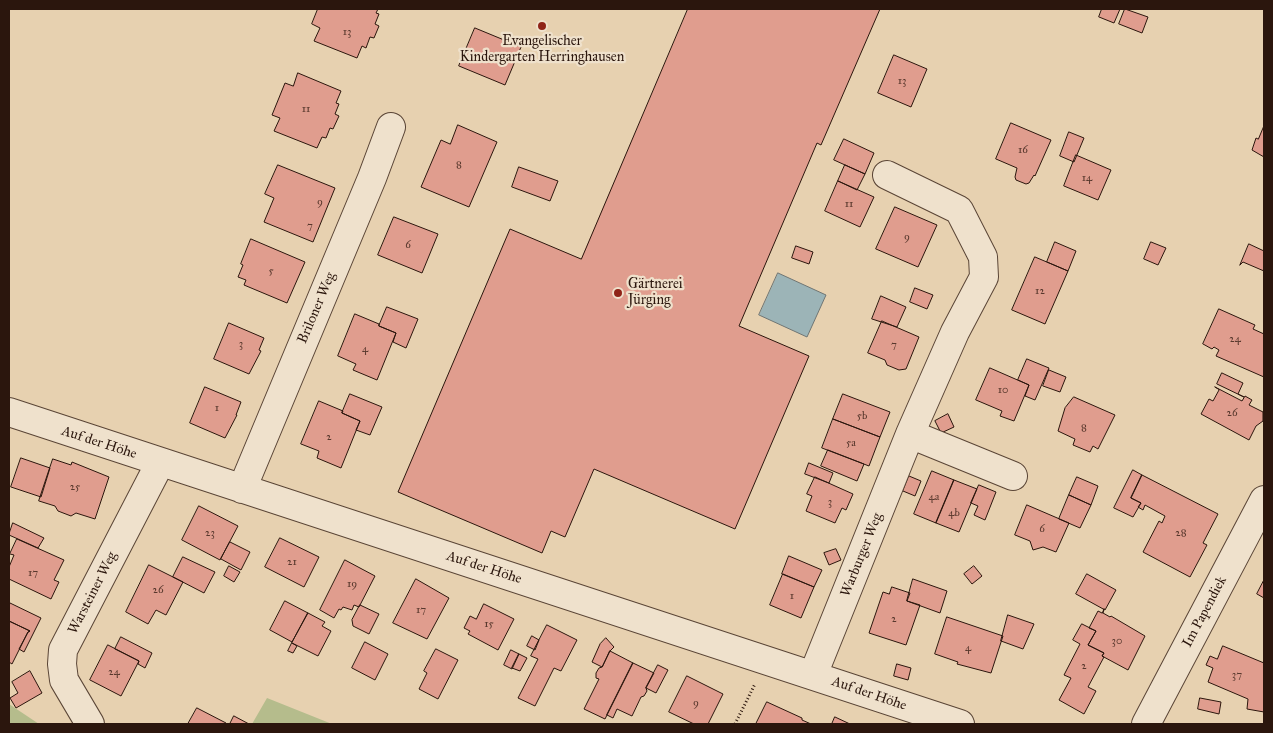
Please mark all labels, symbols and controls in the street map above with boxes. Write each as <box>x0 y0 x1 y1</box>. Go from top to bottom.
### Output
marker: Evangelischer Kindergarten Herringhausen <box>536 20 548 32</box>
house number: 13 <box>343 25 351 39</box>
place label: Evangelischer Kindergarten Herringhausen <box>460 34 624 66</box>
house number: 13 <box>898 74 906 88</box>
house number: 11 <box>302 102 310 116</box>
house number: 16 <box>1018 143 1028 157</box>
house number: 8 <box>456 158 462 172</box>
house number: 14 <box>1082 171 1092 185</box>
house number: 9 <box>317 195 323 209</box>
house number: 11 <box>845 197 853 211</box>
house number: 7 <box>307 219 313 233</box>
house number: 9 <box>904 230 910 244</box>
house number: 6 <box>405 238 411 252</box>
house number: 5 <box>268 264 274 278</box>
street label: Briloner Weg <box>294 270 340 346</box>
place label: Gärtnerei Jürging <box>628 277 683 310</box>
house number: 12 <box>1035 284 1045 298</box>
marker: Gärtnerei Jürging <box>612 287 624 299</box>
house number: 24 <box>1229 332 1241 346</box>
house number: 3 <box>239 337 243 351</box>
house number: 7 <box>891 338 897 352</box>
house number: 4 <box>362 342 368 356</box>
house number: 10 <box>998 383 1008 397</box>
house number: 1 <box>215 401 219 415</box>
house number: 26 <box>1226 406 1238 420</box>
house number: 5b <box>857 409 867 423</box>
house number: 8 <box>1081 421 1087 435</box>
street label: Auf der Höhe <box>59 423 139 463</box>
house number: 2 <box>326 430 332 444</box>
house number: 5a <box>846 436 856 450</box>
house number: 25 <box>70 480 80 494</box>
house number: 4a <box>929 490 939 504</box>
house number: 3 <box>828 495 832 509</box>
house number: 4b <box>948 506 960 520</box>
street label: Warburger Weg <box>838 511 886 599</box>
house number: 6 <box>1039 522 1045 536</box>
house number: 23 <box>205 526 215 540</box>
house number: 28 <box>1175 526 1187 540</box>
street label: Auf der Höhe <box>444 548 524 588</box>
street label: Warsteiner Weg <box>65 549 121 637</box>
house number: 21 <box>287 555 297 569</box>
house number: 17 <box>28 566 38 580</box>
street label: Im Papendiek <box>1179 574 1231 650</box>
house number: 19 <box>347 577 357 591</box>
house number: 26 <box>152 583 164 597</box>
house number: 1 <box>790 589 794 603</box>
house number: 17 <box>416 603 426 617</box>
house number: 2 <box>891 612 897 626</box>
house number: 15 <box>484 617 494 631</box>
house number: 30 <box>1112 634 1122 648</box>
house number: 4 <box>965 641 971 655</box>
house number: 2 <box>1081 659 1087 673</box>
house number: 24 <box>108 665 120 679</box>
house number: 37 <box>1232 668 1242 682</box>
street label: Auf der Höhe <box>829 673 909 715</box>
house number: 9 <box>693 696 699 710</box>

